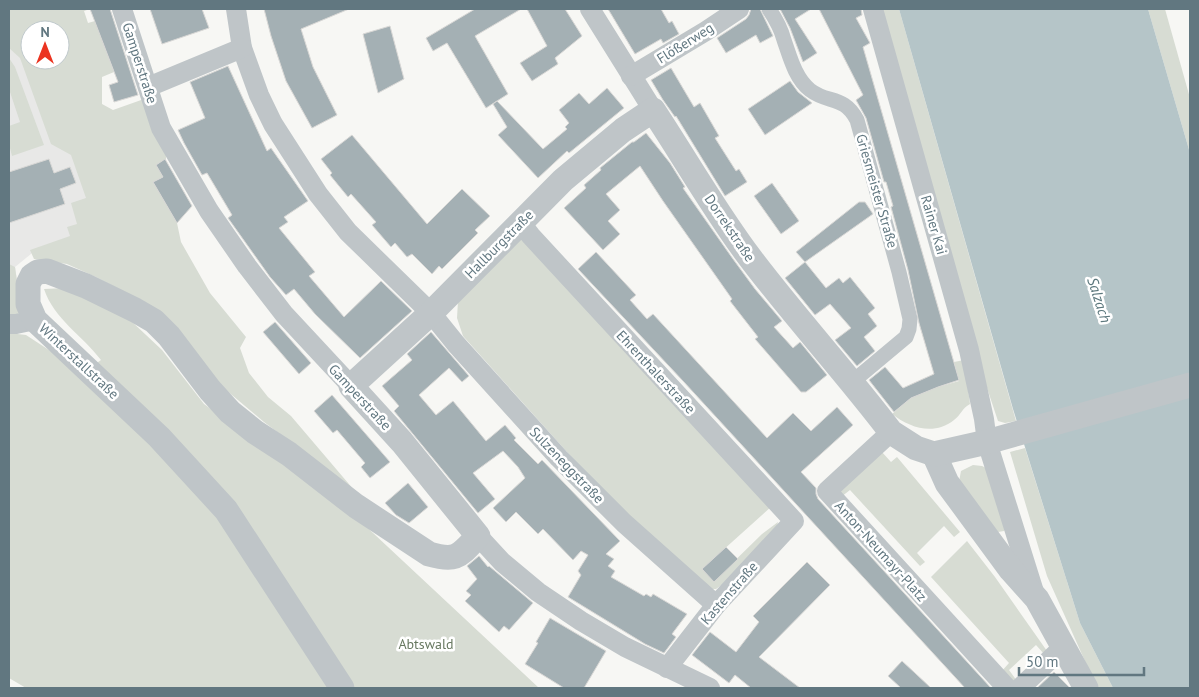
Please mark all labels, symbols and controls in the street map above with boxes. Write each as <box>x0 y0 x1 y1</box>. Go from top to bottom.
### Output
street label: Flößerweg <box>653 19 717 67</box>
north arrow <box>20 20 70 70</box>
street label: Gamperstraße <box>118 20 162 106</box>
text: N <box>40 23 50 41</box>
street label: Griesmeister Straße <box>852 132 902 250</box>
street label: Dorrekstraße <box>701 191 759 265</box>
street label: Rainer Kai <box>917 193 951 257</box>
street label: Hallburgstraße <box>461 206 537 282</box>
water label: Salzach <box>1083 275 1116 325</box>
street label: Winterstallstraße <box>35 319 123 403</box>
street label: Ehrenthalerstraße <box>613 326 699 418</box>
street label: Gamperstraße <box>325 360 395 434</box>
street label: Sulzeneggstraße <box>526 423 608 507</box>
street label: Anton-Neumayr-Platz <box>831 497 931 605</box>
street label: Kastenstraße <box>697 558 761 628</box>
park label: Abtswald <box>398 635 454 653</box>
scale bar <box>1019 644 1144 676</box>
text: 50 m <box>1026 652 1059 671</box>

